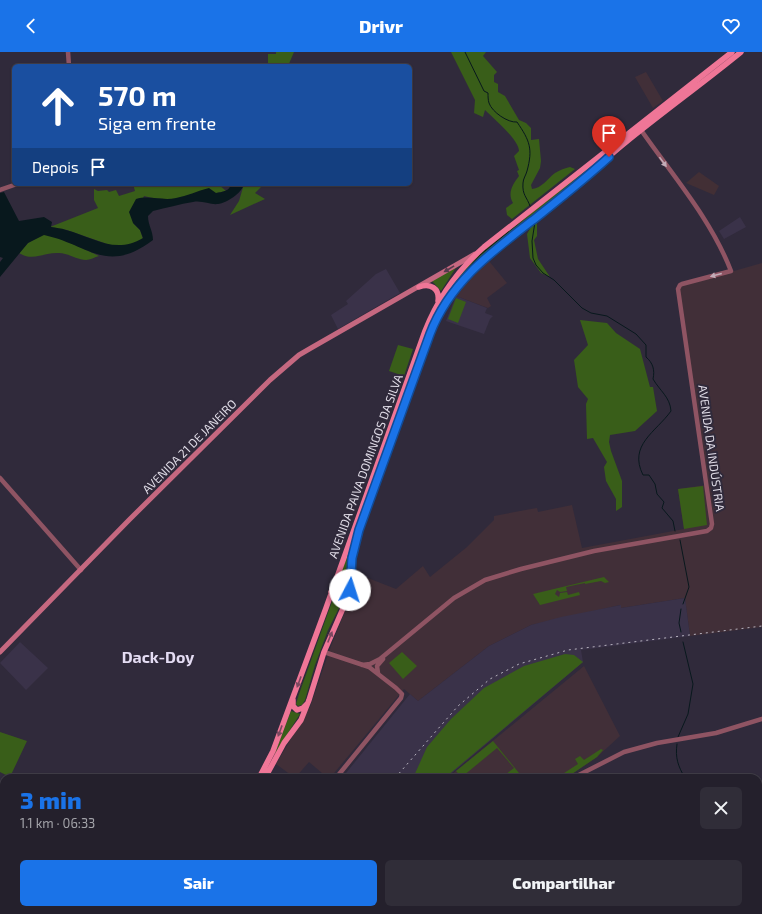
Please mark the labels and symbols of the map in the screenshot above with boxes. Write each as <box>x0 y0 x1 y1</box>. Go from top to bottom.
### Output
pin <box>592 116 626 157</box>
one-way arrow <box>659 157 667 167</box>
one-way arrow <box>443 266 455 273</box>
one-way arrow <box>710 272 722 278</box>
street label: AVENIDA PAIVA DOMINGOS DA SILVA <box>325 372 405 560</box>
street label: AVENIDA DA INDÚSTRIA <box>696 384 728 513</box>
street label: AVENIDA 21 DE JANEIRO <box>139 396 239 496</box>
position arrow <box>329 569 371 611</box>
one-way arrow <box>327 630 333 642</box>
district label: Dack-Doy <box>122 647 194 667</box>
one-way arrow <box>295 676 301 688</box>
one-way arrow <box>277 725 283 737</box>

